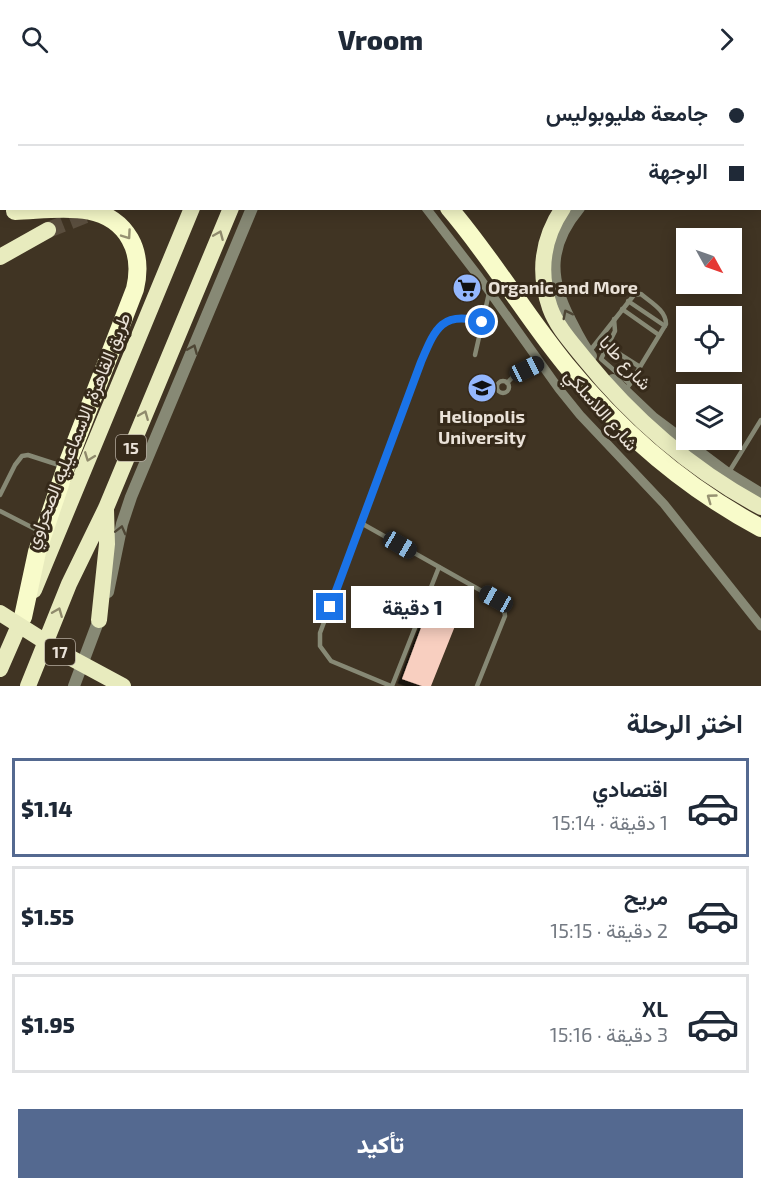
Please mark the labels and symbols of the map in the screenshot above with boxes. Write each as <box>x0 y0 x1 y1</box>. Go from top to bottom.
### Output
north arrow <box>676 228 742 294</box>
one-way arrow <box>120 229 131 240</box>
one-way arrow <box>212 230 224 241</box>
supermarket icon: Organic and More <box>451 272 483 304</box>
place label: Organic and More <box>488 276 638 298</box>
route start <box>468 308 495 335</box>
street label: طريق القاهرة, الاسماعيليه الصحراوي <box>20 309 139 554</box>
one-way arrow <box>563 310 574 320</box>
street label: شارع طابا <box>593 330 657 396</box>
one-way arrow <box>186 344 198 355</box>
car <box>507 353 547 385</box>
street label: شارع اللاسلكي <box>556 364 643 458</box>
school or university icon: Heliopolis University <box>466 372 498 404</box>
place label: Heliopolis University <box>438 405 527 448</box>
one-way arrow <box>137 410 149 421</box>
road number: 15 <box>116 435 146 461</box>
one-way arrow <box>84 450 96 461</box>
one-way arrow <box>707 494 718 505</box>
one-way arrow <box>113 525 126 535</box>
car <box>380 528 420 562</box>
car <box>476 582 516 616</box>
callout: 1 دقيقة <box>351 586 474 628</box>
route end <box>316 593 343 620</box>
one-way arrow <box>51 608 63 619</box>
road number: 17 <box>45 639 75 665</box>

